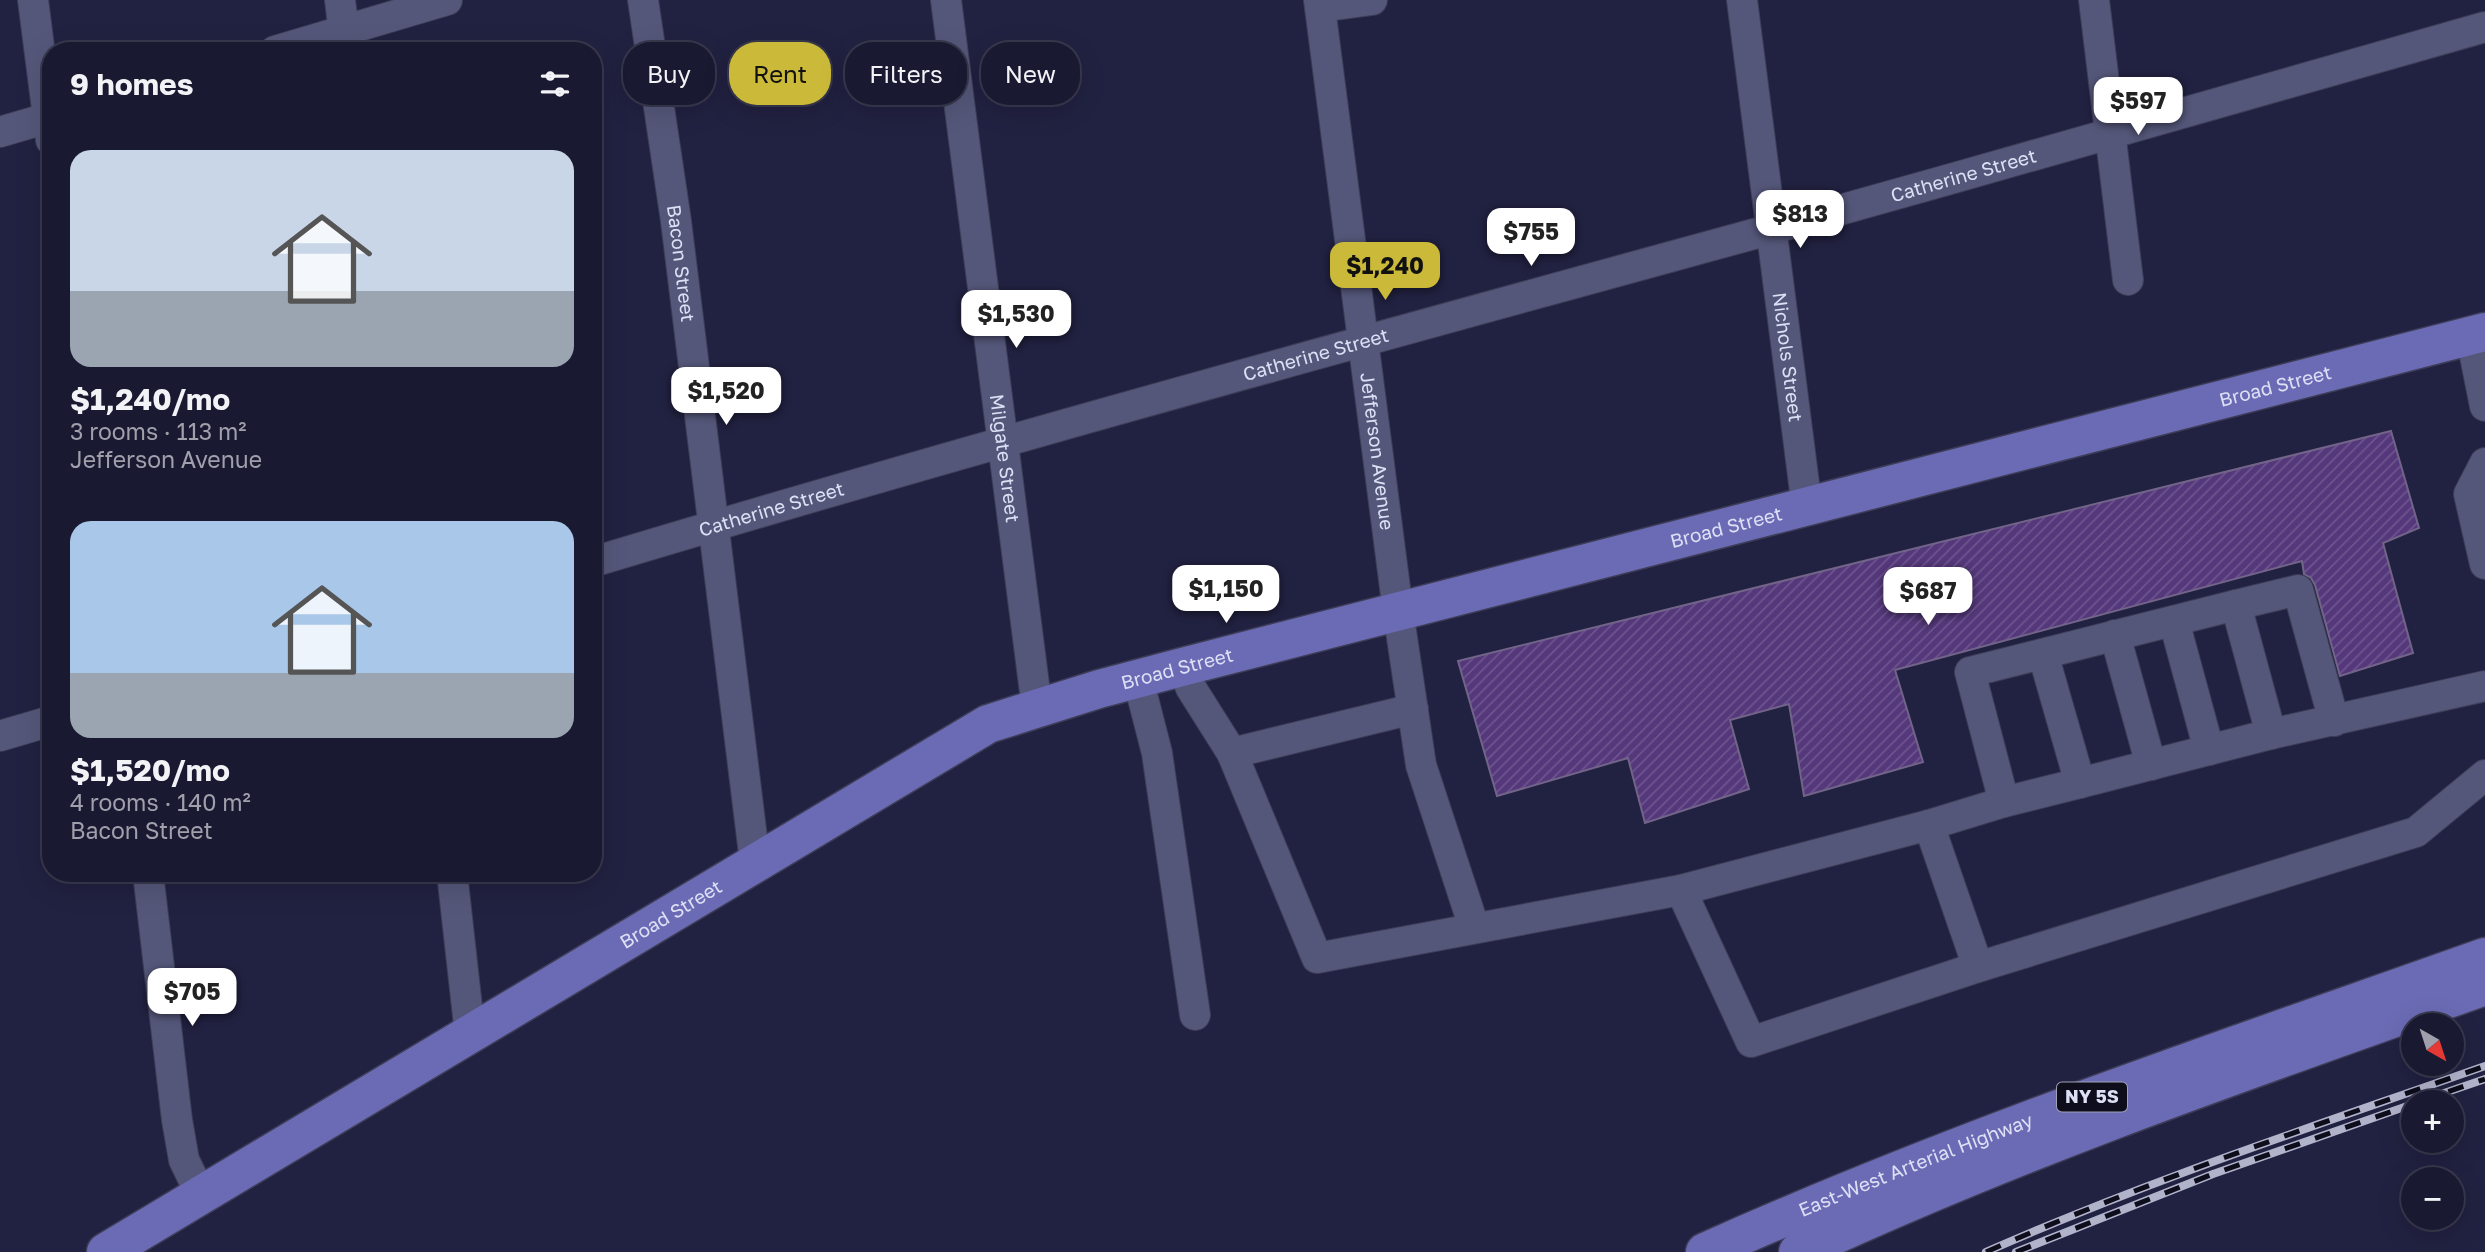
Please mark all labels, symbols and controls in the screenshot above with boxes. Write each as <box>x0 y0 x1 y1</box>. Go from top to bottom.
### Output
chip: Buy <box>623 42 715 105</box>
chip: Rent <box>729 42 831 105</box>
chip: Filters <box>845 42 967 105</box>
chip: New <box>981 42 1080 105</box>
icon: filters <box>536 65 574 103</box>
text: 9 homes <box>70 66 193 102</box>
pin: $597 <box>2097 78 2179 137</box>
text: $597 <box>2110 86 2166 114</box>
street label: Catherine Street <box>1888 143 2039 206</box>
pin: $813 <box>1759 190 1841 250</box>
icon: home <box>259 196 385 322</box>
text: $813 <box>1772 199 1828 227</box>
street label: Bacon Street <box>663 203 700 323</box>
pin: $755 <box>1490 208 1572 268</box>
text: $755 <box>1503 217 1559 245</box>
pin: $1,240 <box>1328 243 1442 302</box>
text: $1,240 <box>1346 251 1424 279</box>
pin: $1,530 <box>959 290 1073 350</box>
street label: Nichols Street <box>1769 291 1808 423</box>
text: $1,530 <box>977 299 1055 327</box>
street label: Catherine Street <box>1240 323 1391 385</box>
street label: Broad Street <box>2217 360 2334 411</box>
pin: $1,520 <box>669 368 783 427</box>
street label: Jefferson Avenue <box>1356 371 1399 531</box>
text: $1,520 <box>687 376 765 404</box>
text: $1,240/mo <box>70 381 230 417</box>
street label: Milgate Street <box>986 393 1025 524</box>
text: 3 rooms · 113 m² <box>70 417 247 445</box>
text: Jefferson Avenue <box>70 445 262 473</box>
street label: Catherine Street <box>696 476 846 541</box>
street label: Broad Street <box>1667 501 1784 552</box>
pin: $1,150 <box>1169 566 1283 625</box>
icon: home <box>259 567 385 693</box>
pin: $687 <box>1887 568 1969 627</box>
text: $1,150 <box>1188 574 1264 602</box>
text: $687 <box>1899 576 1957 604</box>
street label: Broad Street <box>1118 642 1235 694</box>
text: $1,520/mo <box>70 752 230 788</box>
text: 4 rooms · 140 m² <box>70 788 251 816</box>
text: Bacon Street <box>70 816 213 844</box>
street label: Broad Street <box>615 874 726 953</box>
pin: $705 <box>151 968 233 1028</box>
text: $705 <box>164 977 220 1005</box>
north arrow <box>2401 1013 2464 1076</box>
map controls <box>2401 1013 2464 1230</box>
road number: NY 5S <box>2057 1082 2127 1112</box>
button: + <box>2401 1090 2464 1153</box>
street label: East-West Arterial Highway <box>1795 1108 2036 1221</box>
button: − <box>2401 1167 2464 1230</box>

